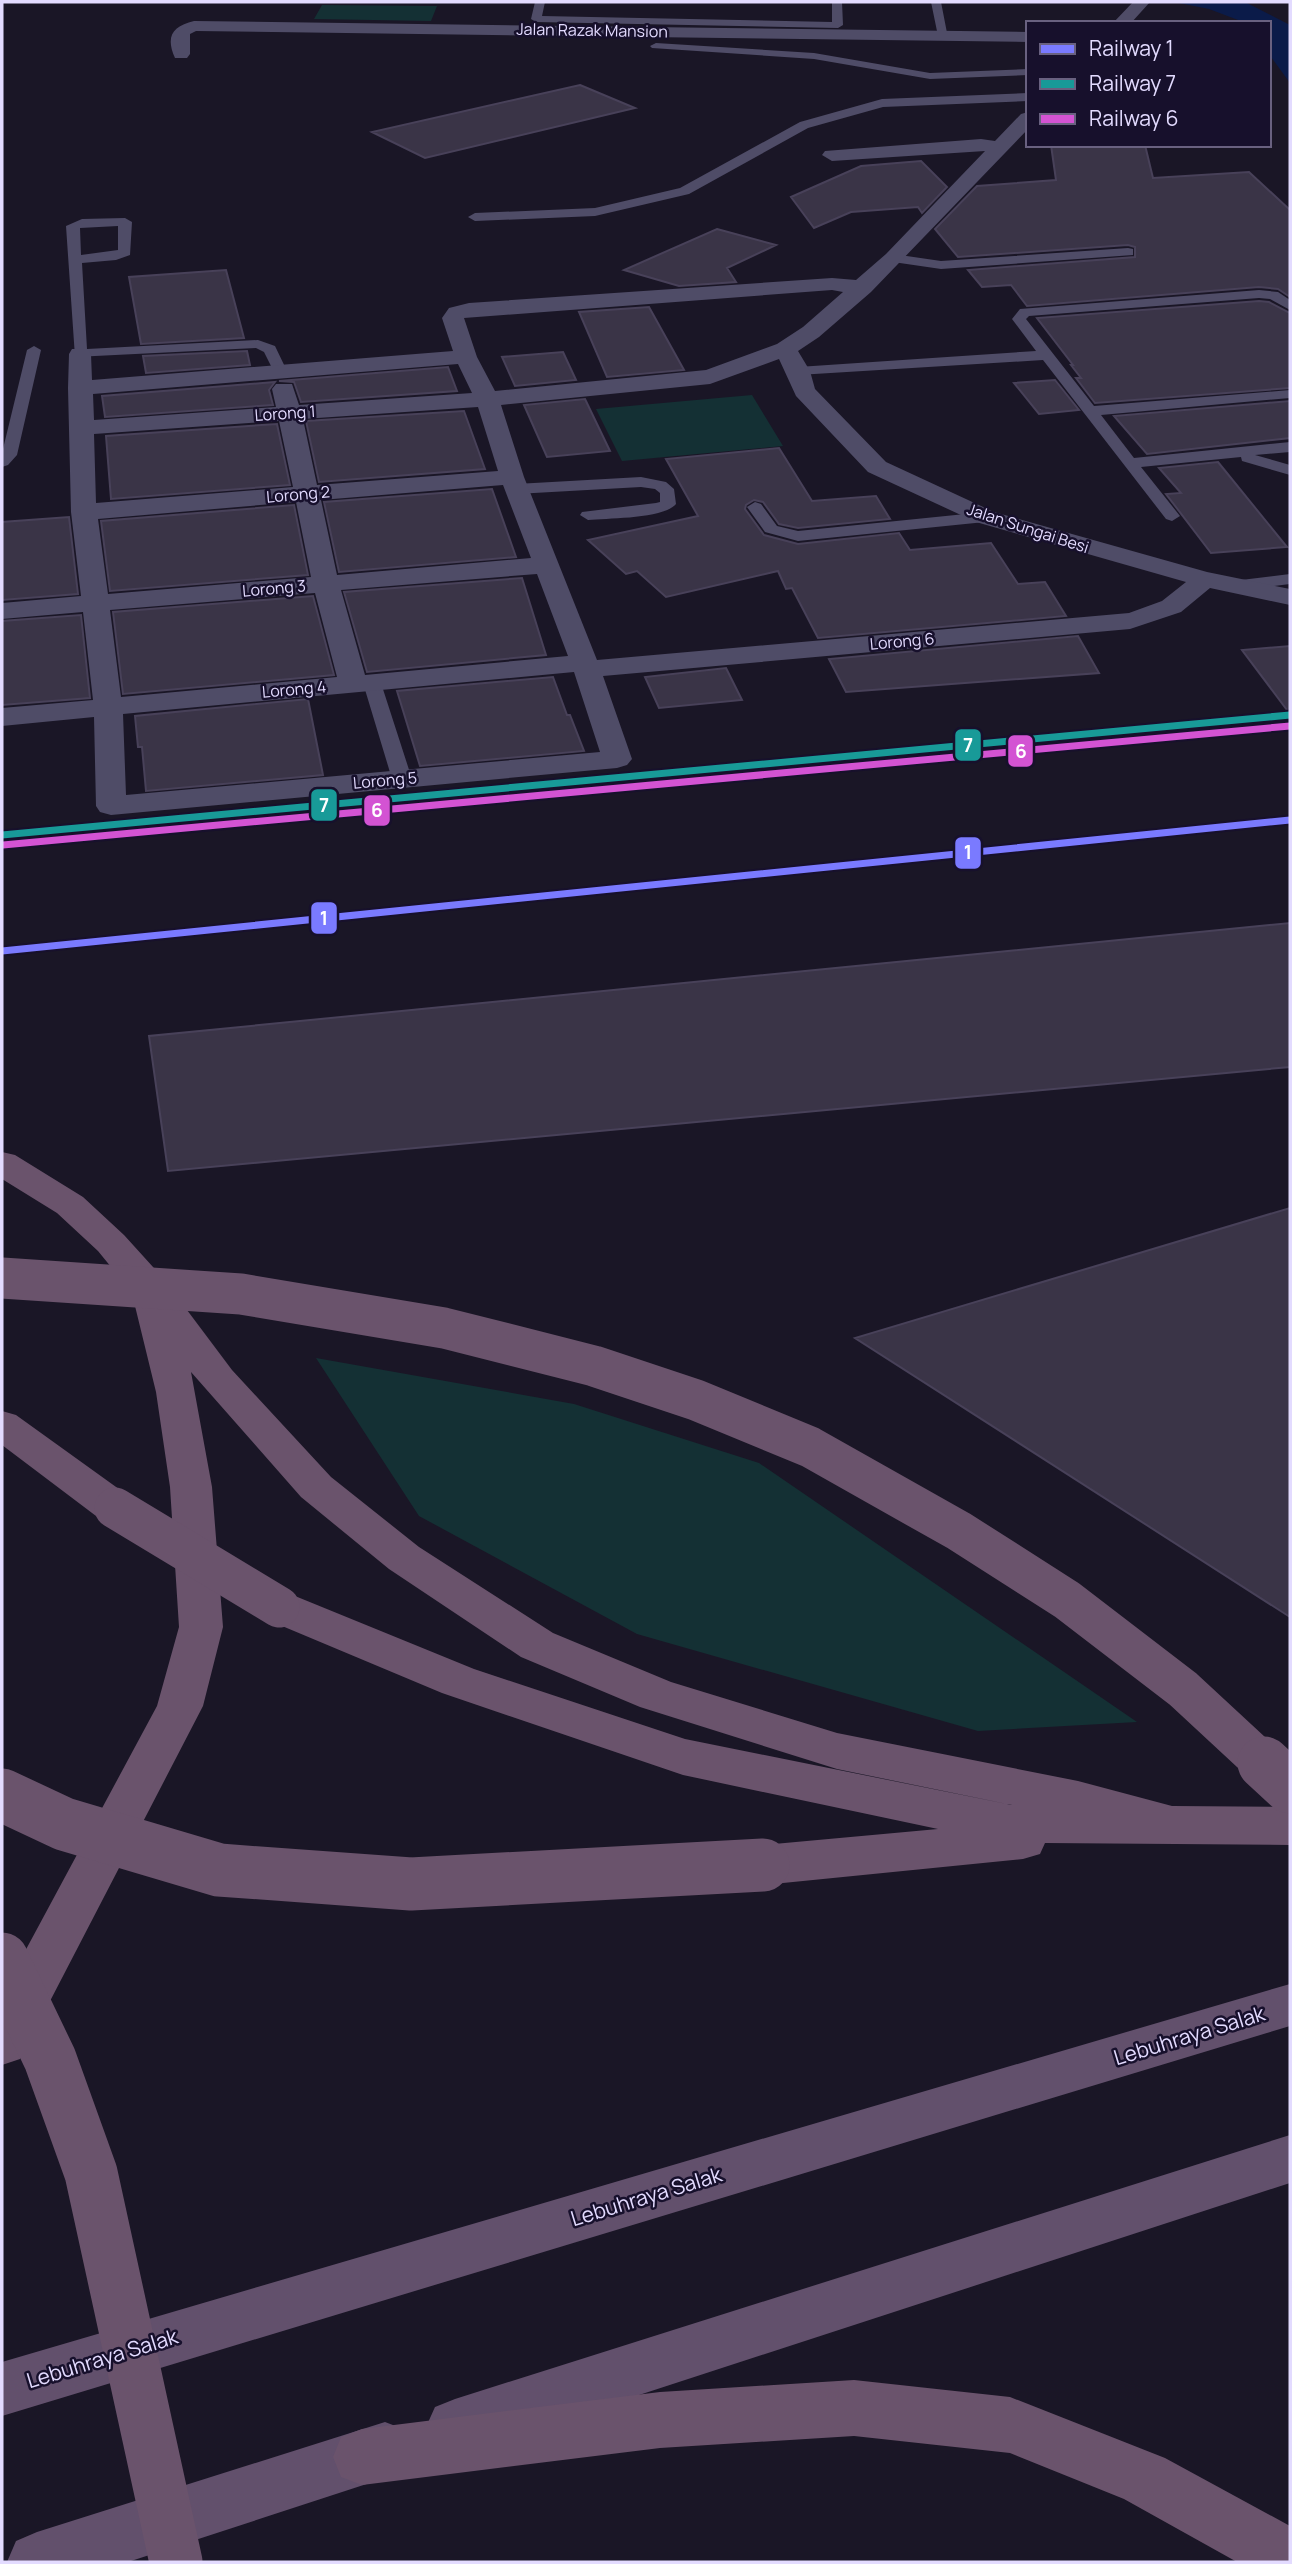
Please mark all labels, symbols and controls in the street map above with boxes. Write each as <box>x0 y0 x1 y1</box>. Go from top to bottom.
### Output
street label: Jalan Razak Mansion <box>516 18 668 42</box>
legend <box>1026 21 1271 147</box>
text: Railway 1 <box>1089 34 1174 62</box>
text: Railway 7 <box>1089 69 1176 97</box>
text: Railway 6 <box>1089 104 1179 132</box>
street label: Lorong 1 <box>254 400 316 426</box>
street label: Lorong 2 <box>265 480 331 508</box>
street label: Jalan Sungai Besi <box>964 498 1092 558</box>
street label: Lorong 3 <box>241 574 307 602</box>
street label: Lorong 6 <box>869 627 935 655</box>
street label: Lorong 4 <box>261 675 327 703</box>
line badge: 7 <box>954 728 982 762</box>
text: 7 <box>963 732 973 758</box>
line badge: 6 <box>1007 734 1034 768</box>
text: 6 <box>1015 738 1027 764</box>
street label: Lorong 5 <box>352 766 418 794</box>
line badge: 7 <box>310 788 338 822</box>
text: 7 <box>319 792 329 818</box>
line badge: 6 <box>363 794 391 827</box>
text: 6 <box>371 797 383 823</box>
line badge: 1 <box>954 836 982 870</box>
text: 1 <box>964 839 972 865</box>
line badge: 1 <box>310 901 338 935</box>
text: 1 <box>320 905 328 931</box>
street label: Lebuhraya Salak <box>1110 1999 1269 2071</box>
street label: Lebuhraya Salak <box>567 2160 726 2232</box>
street label: Lebuhraya Salak <box>23 2322 182 2394</box>

